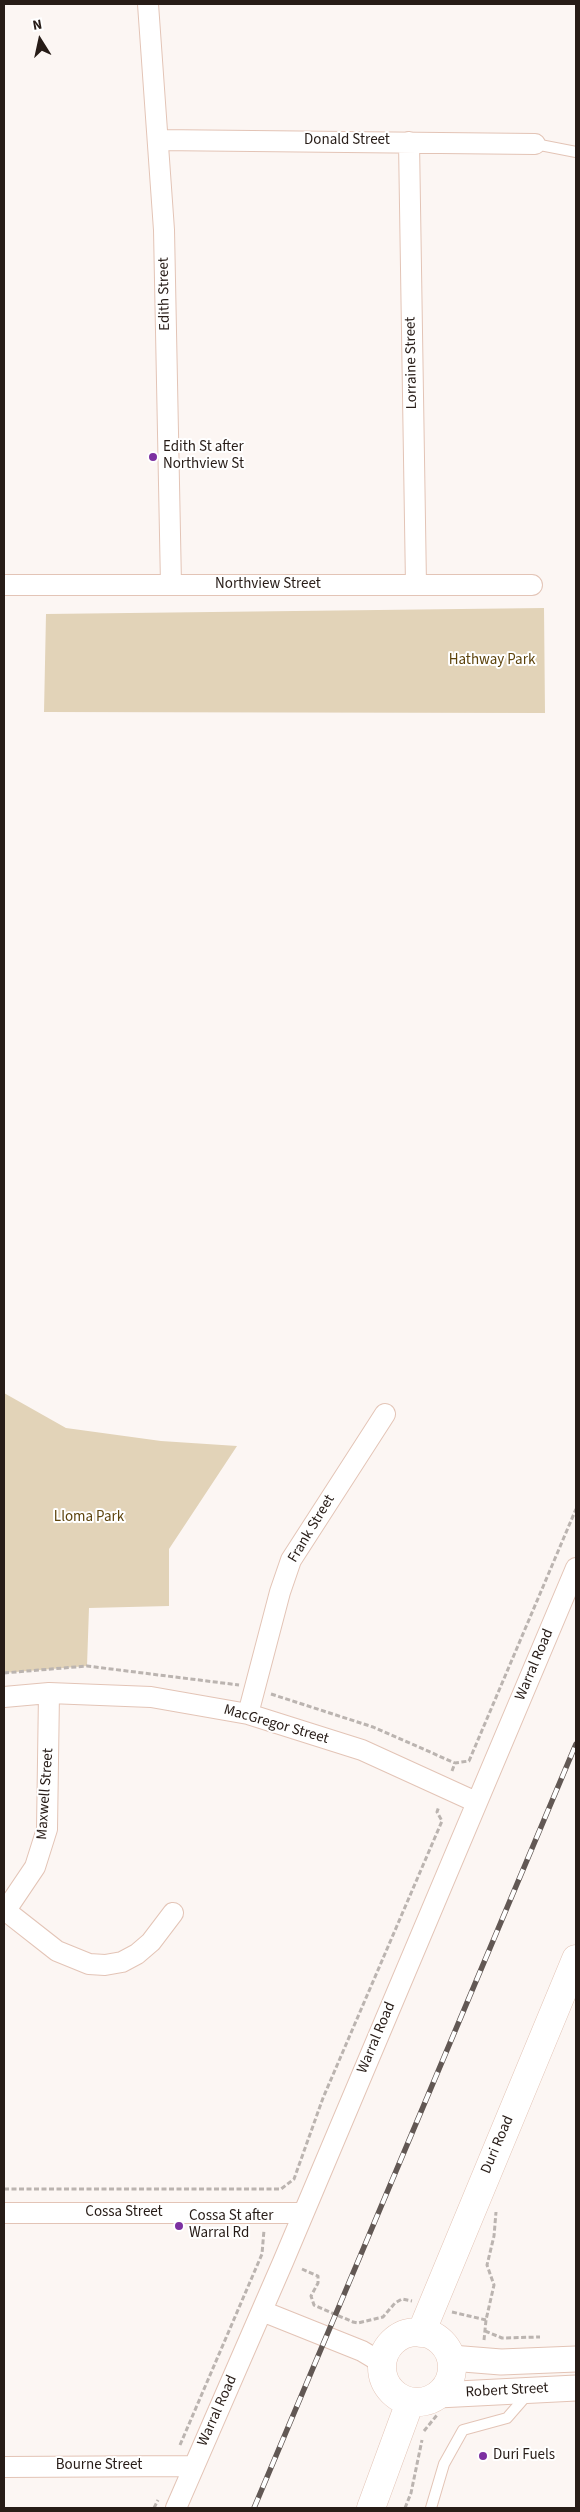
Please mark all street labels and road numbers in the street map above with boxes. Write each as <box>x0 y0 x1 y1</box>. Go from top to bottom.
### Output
street label: Donald Street <box>304 132 390 150</box>
street label: Edith Street <box>155 257 175 331</box>
street label: Lorraine Street <box>402 316 422 410</box>
street label: Northview Street <box>215 576 321 594</box>
street label: Frank Street <box>285 1492 339 1566</box>
street label: Warral Road <box>512 1627 558 1703</box>
street label: MacGregor Street <box>222 1701 330 1749</box>
street label: Maxwell Street <box>34 1748 58 1840</box>
street label: Warral Road <box>354 2000 400 2076</box>
street label: Duri Road <box>478 2113 518 2177</box>
street label: Cossa Street <box>85 2204 163 2222</box>
street label: Warral Road <box>194 2373 242 2449</box>
street label: Robert Street <box>465 2380 549 2402</box>
street label: Bourne Street <box>56 2457 142 2475</box>

